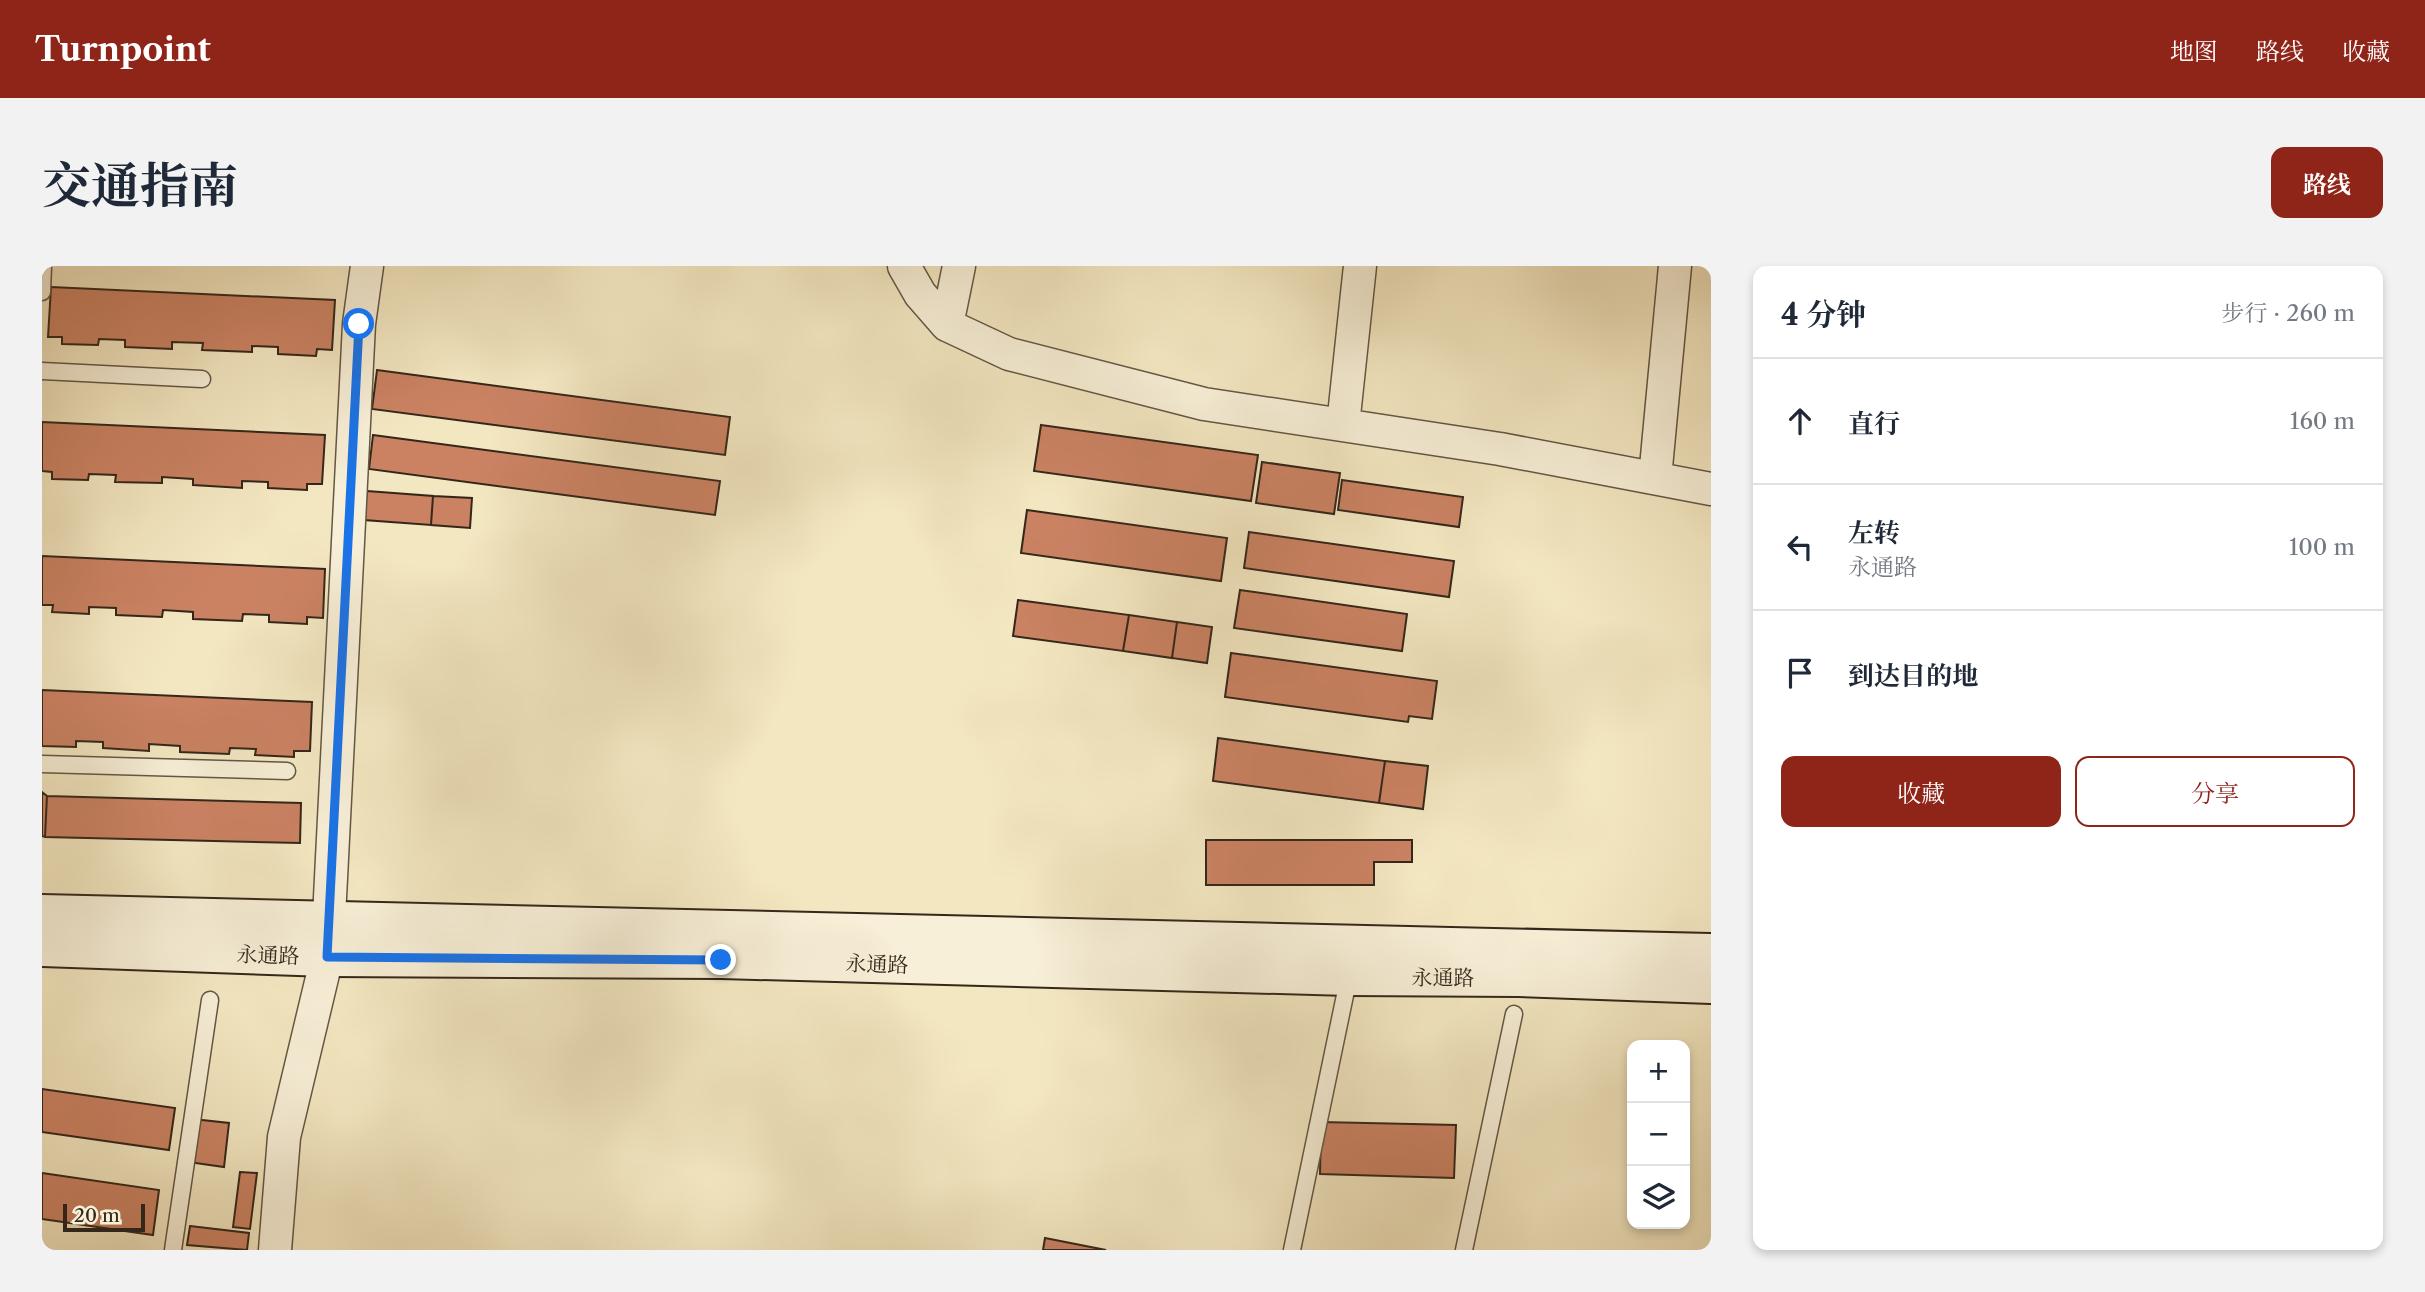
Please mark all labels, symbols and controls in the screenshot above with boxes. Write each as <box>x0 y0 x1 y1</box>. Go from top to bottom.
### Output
text: Turnpoint <box>35 29 211 70</box>
text: 地图 <box>2170 37 2218 66</box>
text: 路线 <box>2256 37 2304 66</box>
text: 收藏 <box>2342 37 2390 66</box>
button: 路线 <box>2271 147 2383 218</box>
text: 交通指南 <box>42 155 238 216</box>
text: 4 分钟 <box>1781 296 1866 333</box>
text: 步行 · 260 m <box>2221 299 2355 327</box>
route start <box>343 308 374 339</box>
icon: ahead <box>1781 402 1819 440</box>
text: 160 m <box>2290 407 2355 435</box>
text: 直行 <box>1848 408 1900 440</box>
text: 左转 <box>1848 517 1900 549</box>
icon: left <box>1781 528 1819 566</box>
text: 100 m <box>2289 533 2355 561</box>
text: 永通路 <box>1848 553 1917 581</box>
icon: arrive <box>1781 654 1819 692</box>
text: 到达目的地 <box>1848 660 1978 692</box>
button: 收藏 <box>1781 756 2061 827</box>
button: 分享 <box>2075 756 2355 827</box>
street label: 永通路 <box>236 941 300 969</box>
route end <box>705 944 736 975</box>
street label: 永通路 <box>845 950 909 978</box>
street label: 永通路 <box>1412 965 1475 990</box>
map controls <box>1627 1040 1690 1229</box>
button: + <box>1627 1040 1690 1103</box>
button: − <box>1627 1103 1690 1166</box>
button: layers <box>1627 1166 1690 1229</box>
scale bar <box>63 1201 145 1233</box>
text: 20 m <box>74 1204 120 1227</box>

